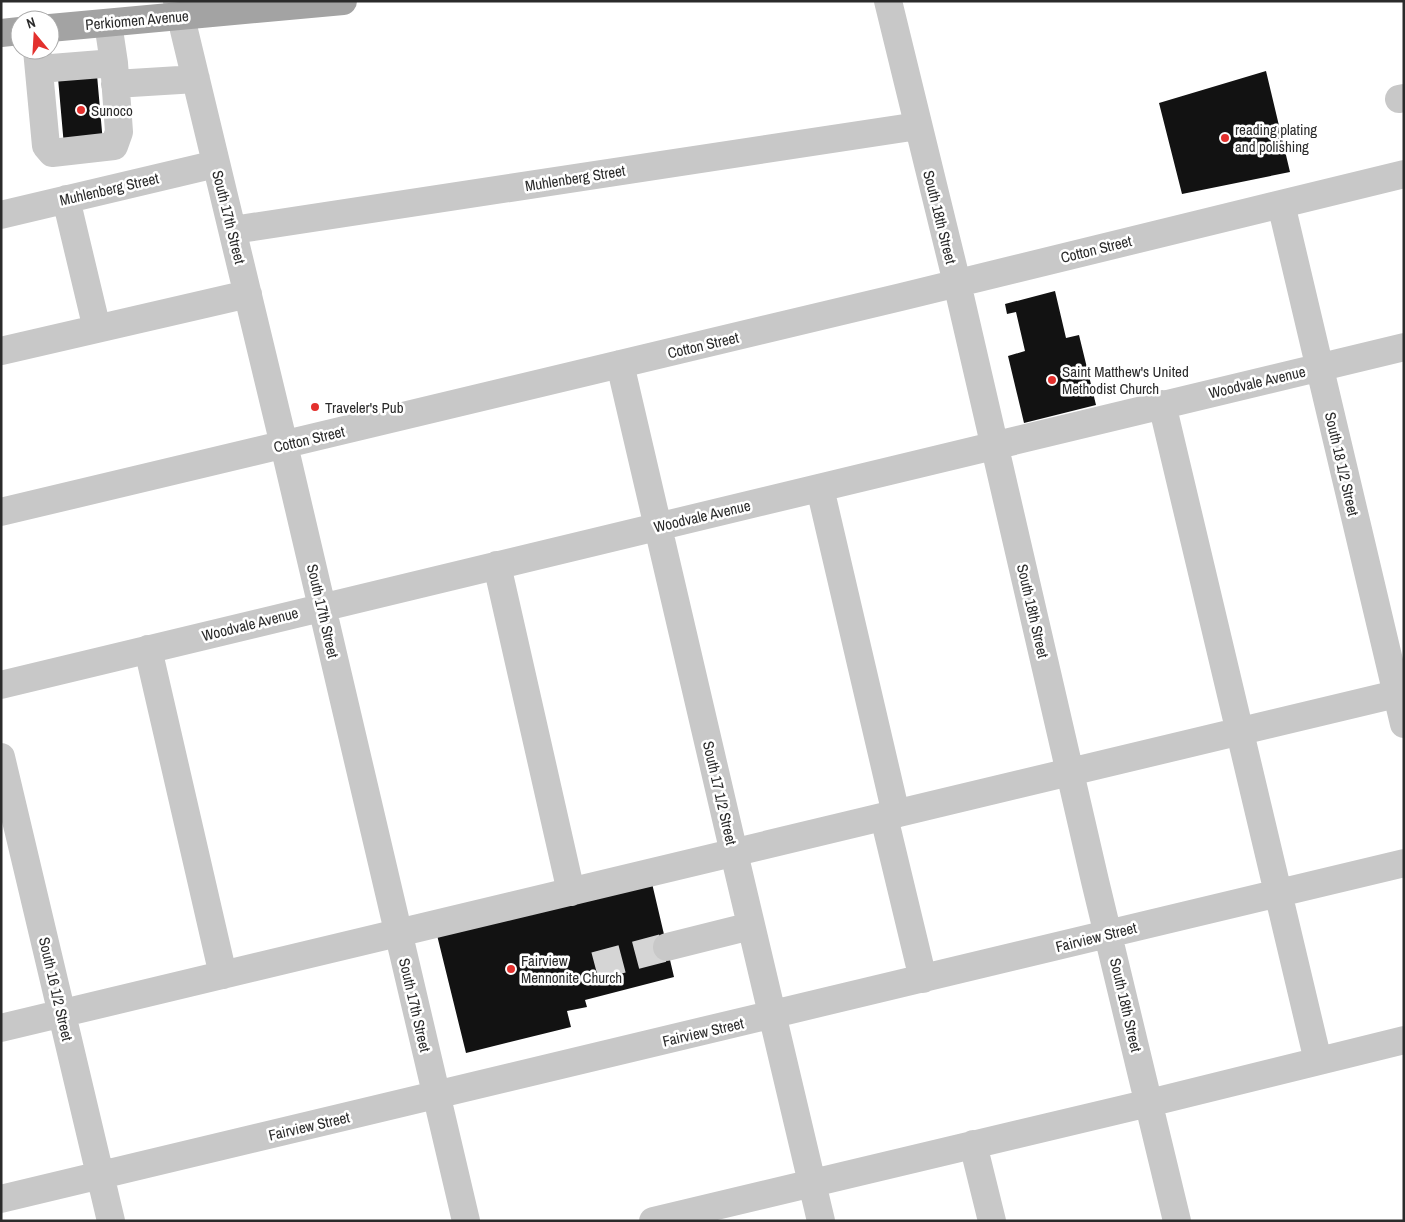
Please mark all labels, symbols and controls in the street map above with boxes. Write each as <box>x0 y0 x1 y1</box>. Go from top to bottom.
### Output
street label: Perkiomen Avenue <box>84 5 190 35</box>
north arrow <box>10 10 60 60</box>
text: N <box>24 13 38 32</box>
place label: Sunoco <box>91 100 133 121</box>
marker: Sunoco <box>75 104 87 116</box>
place label: reading plating and polishing <box>1235 119 1317 157</box>
marker: reading plating and polishing <box>1219 132 1231 144</box>
street label: Muhlenberg Street <box>523 160 627 196</box>
street label: Muhlenberg Street <box>57 167 161 211</box>
street label: South 17th Street <box>207 168 251 267</box>
street label: South 18th Street <box>918 168 962 267</box>
street label: Cotton Street <box>1058 230 1134 268</box>
street label: Cotton Street <box>665 326 741 363</box>
place label: Saint Matthew's United Methodist Church <box>1062 361 1189 399</box>
street label: Woodvale Avenue <box>1207 361 1308 403</box>
marker: Saint Matthew's United Methodist Church <box>1046 374 1058 386</box>
place label: Traveler's Pub <box>325 397 404 418</box>
marker: Traveler's Pub <box>309 401 321 413</box>
street label: South 18 1/2 Street <box>1320 410 1364 519</box>
street label: Cotton Street <box>271 420 347 457</box>
street label: Woodvale Avenue <box>652 495 753 537</box>
street label: South 17th Street <box>302 562 344 661</box>
street label: South 18th Street <box>1012 562 1054 661</box>
street label: Woodvale Avenue <box>200 602 301 646</box>
street label: South 17 1/2 Street <box>698 739 742 848</box>
street label: Fairview Street <box>1053 917 1139 957</box>
street label: South 16 1/2 Street <box>34 935 78 1044</box>
place label: Fairview Mennonite Church <box>521 950 622 988</box>
street label: South 17th Street <box>394 956 436 1055</box>
street label: South 18th Street <box>1105 956 1147 1055</box>
marker: Fairview Mennonite Church <box>505 963 517 975</box>
street label: Fairview Street <box>660 1012 746 1052</box>
street label: Fairview Street <box>266 1106 352 1146</box>

